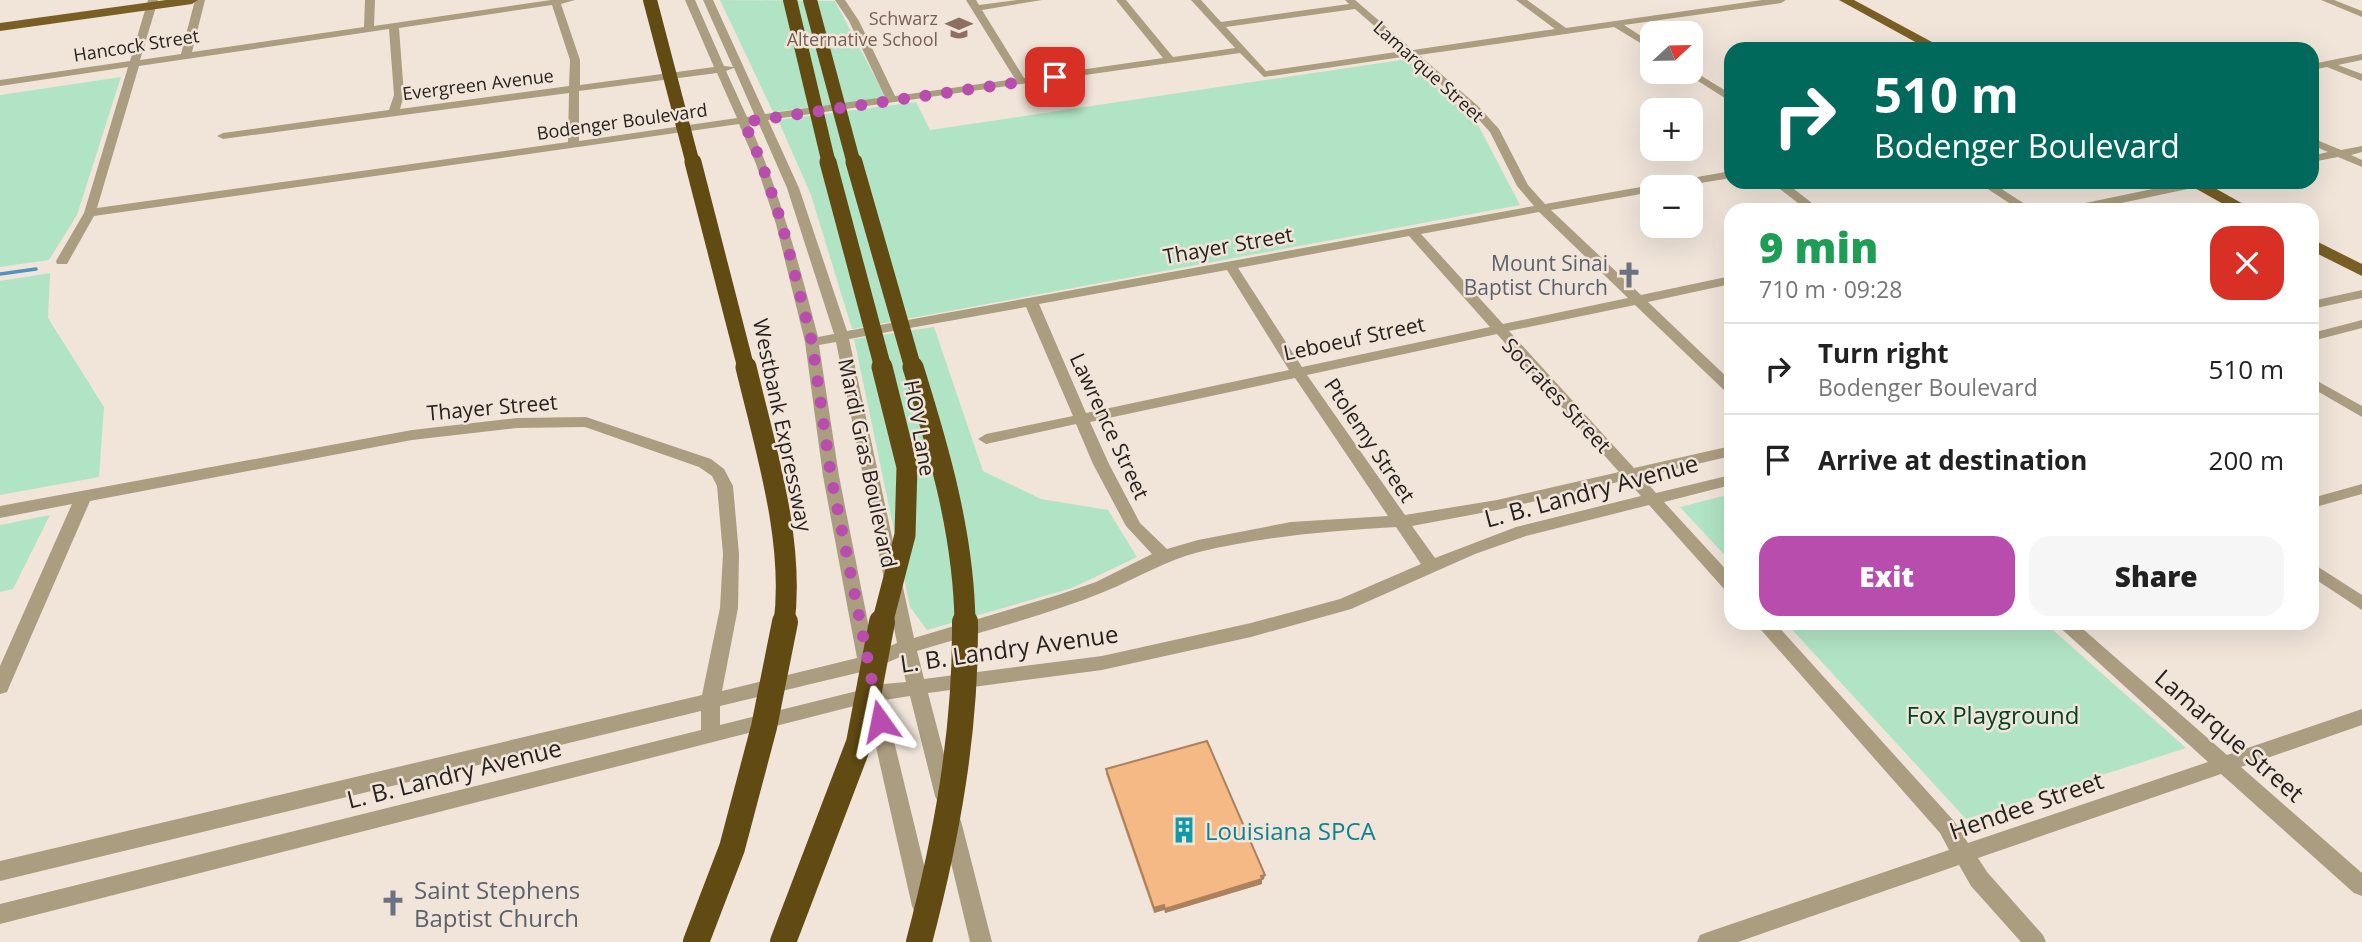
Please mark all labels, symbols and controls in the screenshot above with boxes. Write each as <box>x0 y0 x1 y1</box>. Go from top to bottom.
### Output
place label: Schwarz Alternative School <box>787 6 938 51</box>
school or university icon: Schwarz Alternative School <box>944 13 974 43</box>
street label: Lamarque Street <box>1369 15 1489 127</box>
north arrow <box>1640 21 1703 84</box>
map controls <box>1640 21 1703 238</box>
street label: Hancock Street <box>72 23 200 67</box>
pin <box>1025 47 1085 107</box>
icon: arrive <box>1036 58 1074 96</box>
text: 510 m <box>1874 61 2019 127</box>
street label: Evergreen Avenue <box>401 63 555 105</box>
icon: right <box>1759 70 1850 161</box>
street label: Bodenger Boulevard <box>535 97 709 145</box>
button: + <box>1640 98 1703 161</box>
text: Bodenger Boulevard <box>1874 124 2180 167</box>
button: − <box>1640 175 1703 238</box>
text: 9 min <box>1759 218 1878 275</box>
street label: Thayer Street <box>1161 220 1295 270</box>
button: close <box>2210 226 2284 300</box>
place label: Mount Sinai Baptist Church <box>1464 249 1608 301</box>
church icon: Mount Sinai Baptist Church <box>1614 260 1644 290</box>
text: 710 m · 09:28 <box>1759 273 1902 305</box>
street label: Leboeuf Street <box>1281 309 1427 367</box>
street label: Westbank Expressway <box>747 316 819 534</box>
street label: Socrates Street <box>1496 331 1618 459</box>
text: Turn right <box>1818 335 1949 371</box>
street label: Lawrence Street <box>1064 348 1156 504</box>
icon: right <box>1759 350 1797 388</box>
text: 510 m <box>2209 351 2284 387</box>
street label: Mardi Gras Boulevard <box>832 356 904 570</box>
text: Bodenger Boulevard <box>1818 371 2038 403</box>
street label: Ptolemy Street <box>1318 373 1422 507</box>
street label: HOV Lane <box>898 378 942 478</box>
street label: Thayer Street <box>425 387 559 427</box>
icon: arrive <box>1759 441 1797 479</box>
text: Arrive at destination <box>1818 442 2087 478</box>
text: 200 m <box>2209 442 2284 478</box>
street label: L. B. Landry Avenue <box>1480 446 1702 534</box>
button: Exit <box>1759 536 2015 616</box>
button: Share <box>2029 536 2284 616</box>
street label: L. B. Landry Avenue <box>898 616 1120 680</box>
street label: Lamarque Street <box>2148 661 2312 809</box>
position arrow <box>843 684 917 758</box>
park label: Fox Playground <box>1907 698 2079 731</box>
street label: L. B. Landry Avenue <box>343 730 565 816</box>
street label: Hendee Street <box>1945 763 2107 847</box>
place label: Louisiana SPCA <box>1205 814 1377 847</box>
building icon: Louisiana SPCA <box>1169 815 1199 845</box>
place label: Saint Stephens Baptist Church <box>414 873 580 934</box>
church icon: Saint Stephens Baptist Church <box>378 888 408 918</box>

